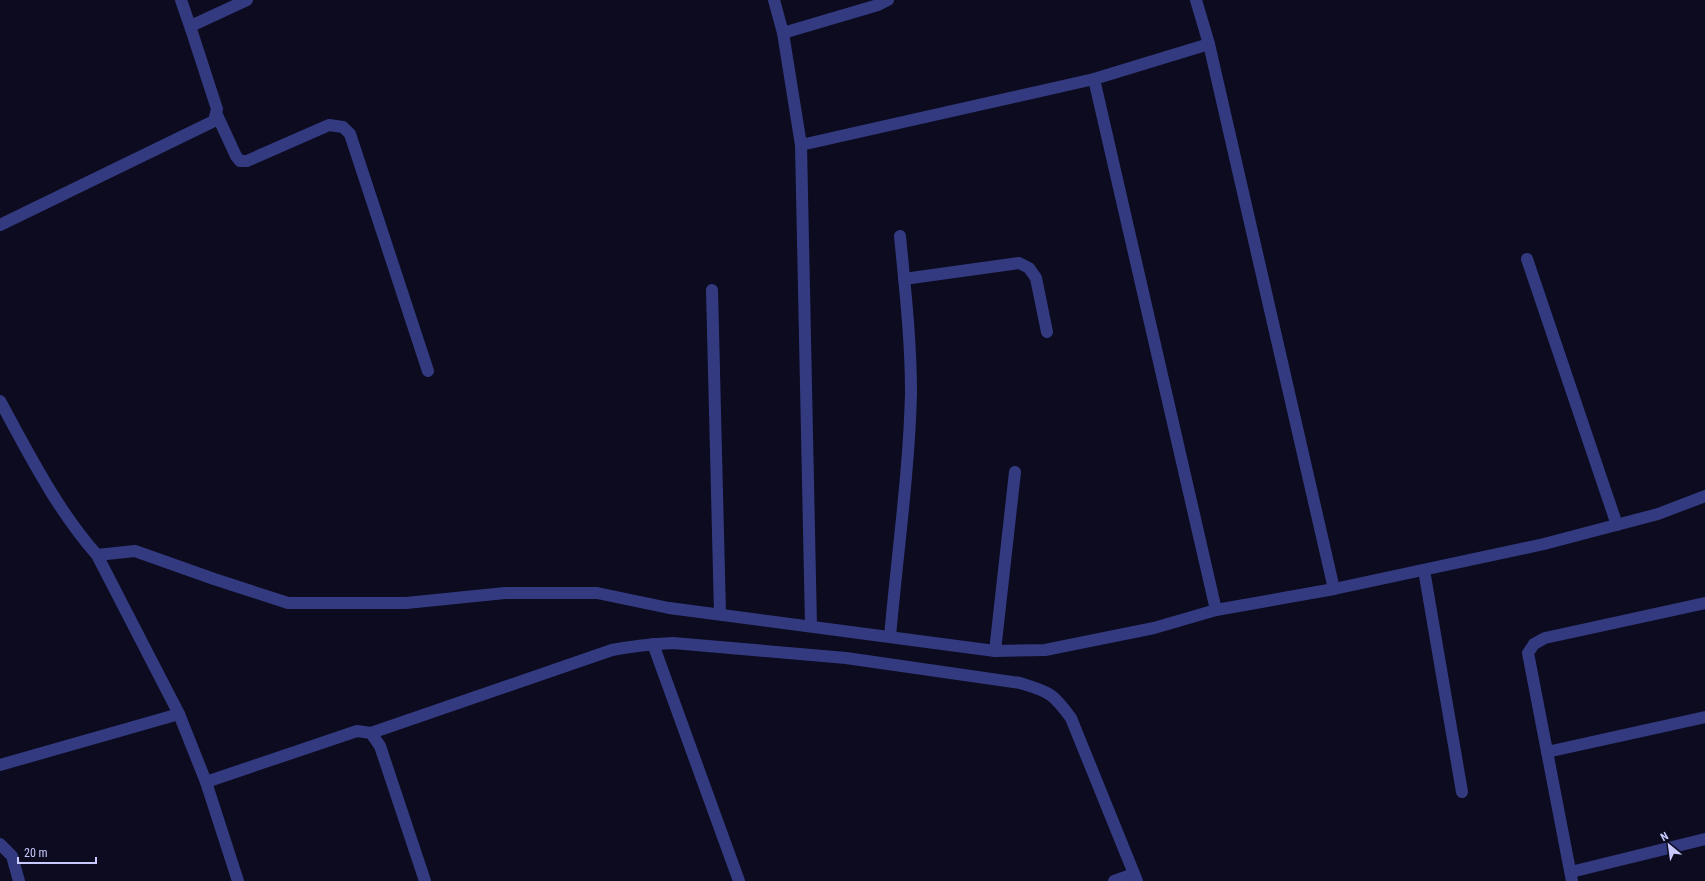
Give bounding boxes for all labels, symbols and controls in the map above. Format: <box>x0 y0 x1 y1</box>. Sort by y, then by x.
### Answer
north arrow <box>1649 825 1689 865</box>
text: N <box>1658 829 1671 844</box>
scale bar <box>18 839 96 865</box>
text: 20 m <box>24 846 48 860</box>

